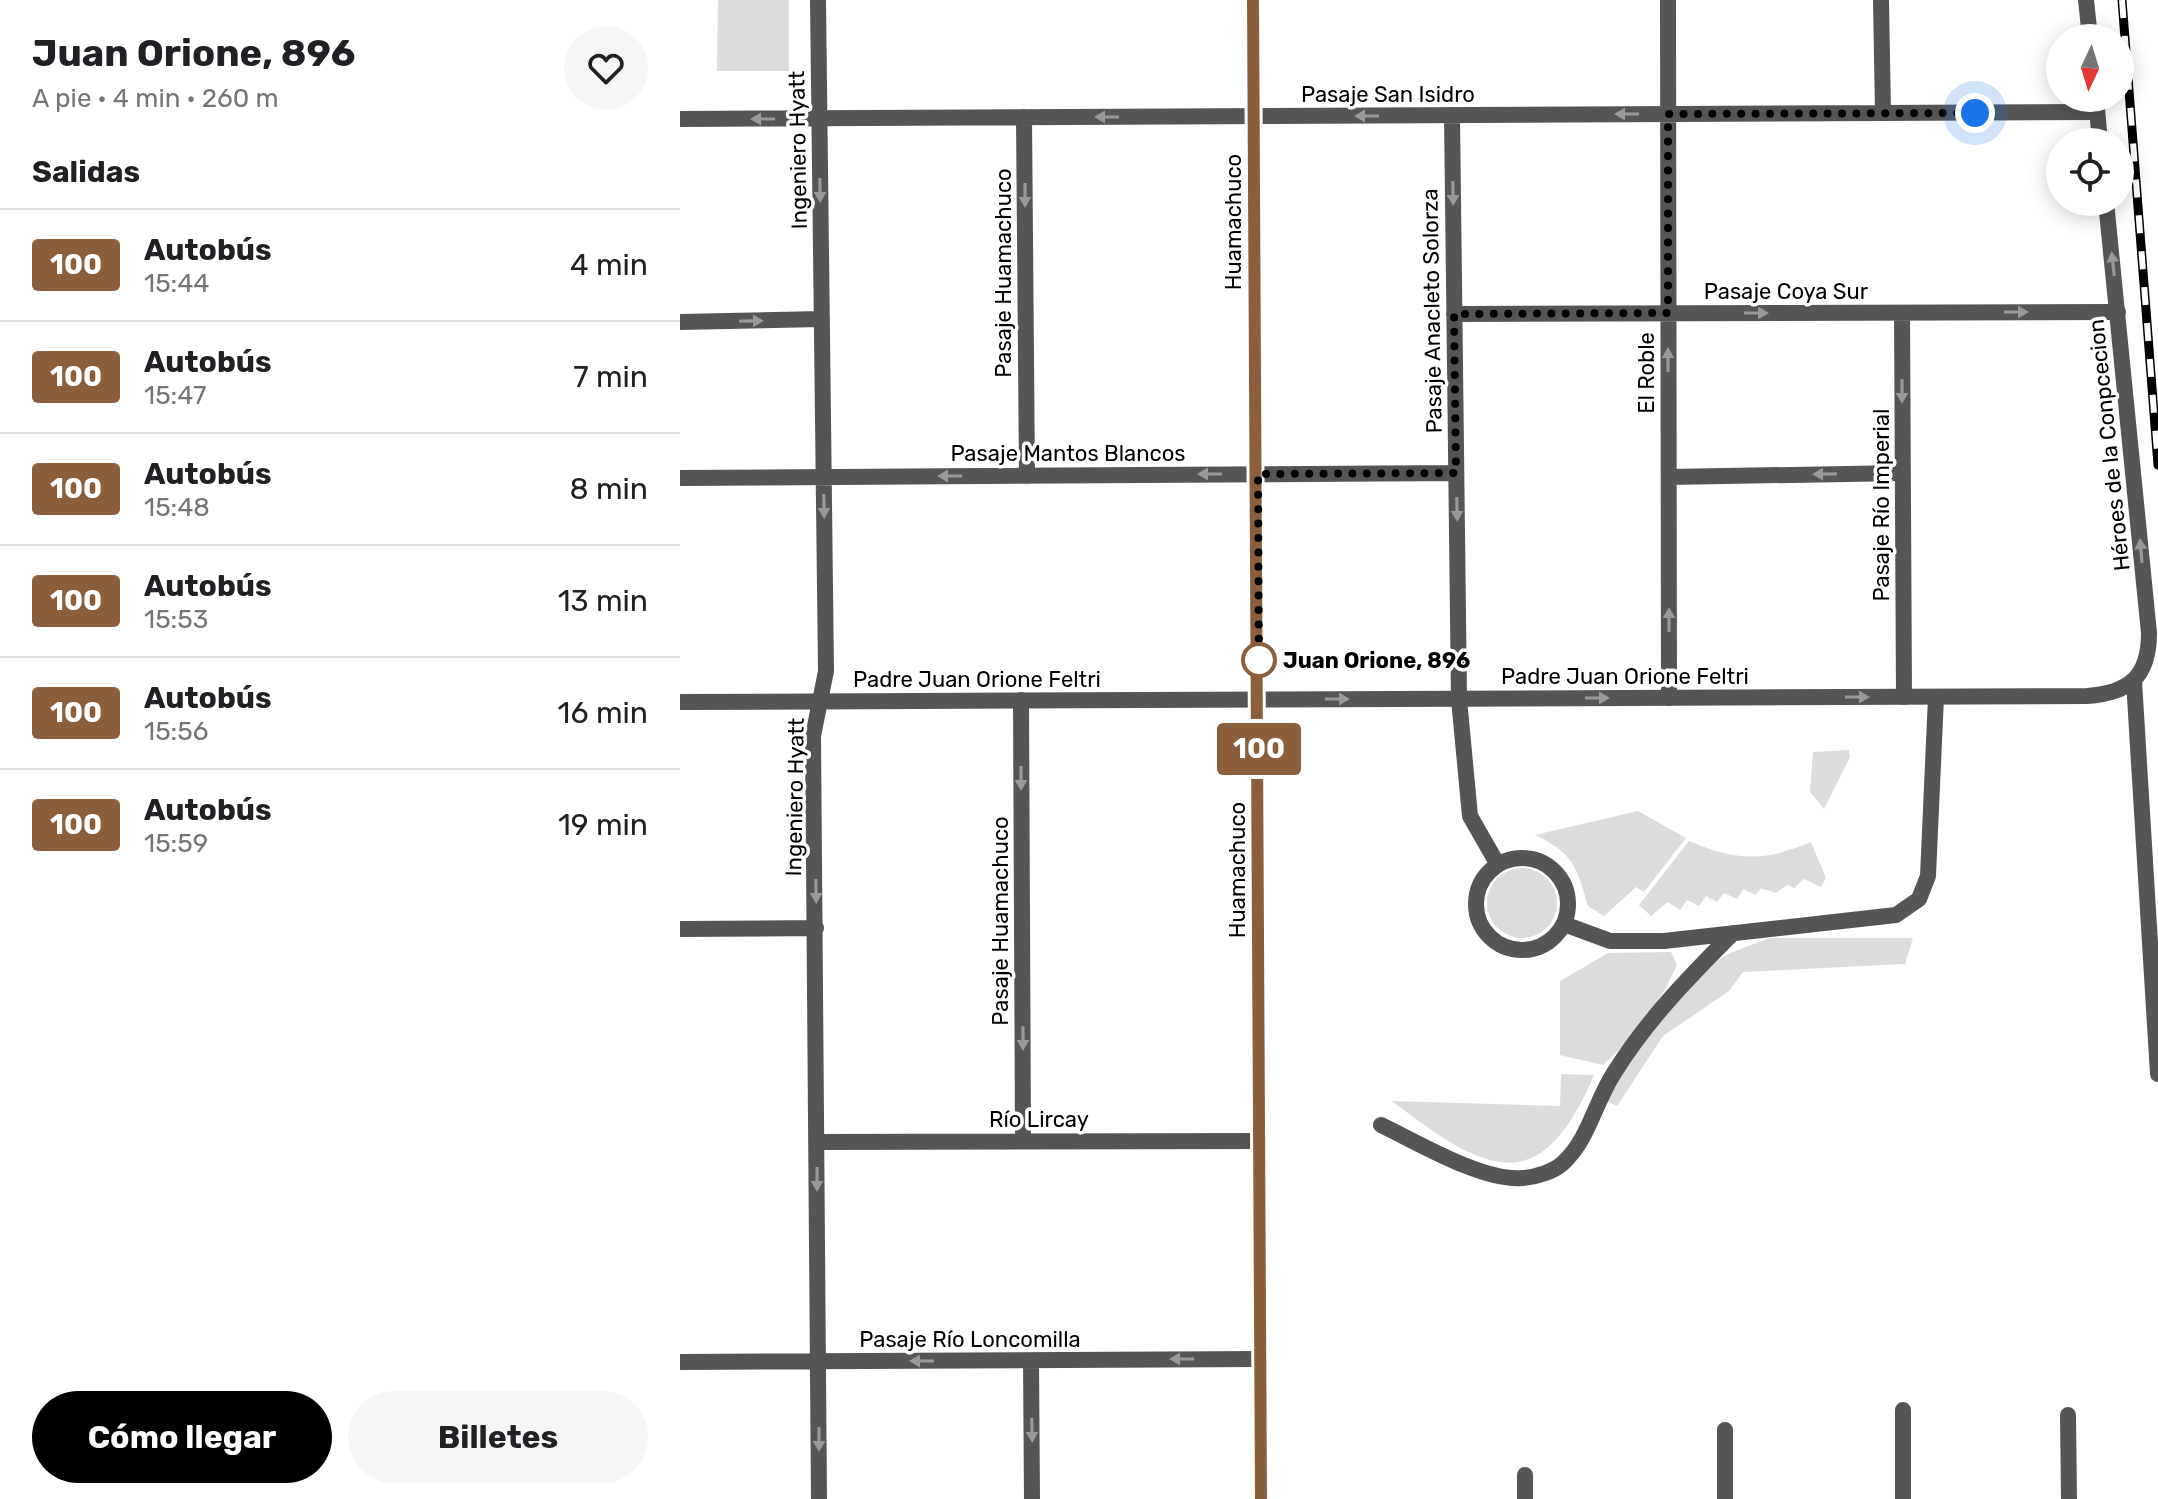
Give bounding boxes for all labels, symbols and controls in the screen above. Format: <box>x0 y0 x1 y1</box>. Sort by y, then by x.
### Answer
north arrow <box>2046 24 2134 112</box>
map controls <box>2046 24 2134 216</box>
button: heart <box>564 26 648 110</box>
text: Juan Orione, 896 <box>32 30 355 76</box>
street label: Ingeniero Hyatt <box>783 70 813 230</box>
street label: Pasaje San Isidro <box>1301 81 1475 108</box>
text: A pie · 4 min · 260 m <box>32 83 279 114</box>
your location <box>1955 93 1995 133</box>
one-way arrow <box>1614 108 1639 120</box>
one-way arrow <box>1354 110 1379 122</box>
one-way arrow <box>1094 111 1119 123</box>
one-way arrow <box>750 113 775 125</box>
button: locate <box>2046 128 2134 216</box>
text: Salidas <box>32 154 140 190</box>
street label: Huamachuco <box>1220 154 1247 290</box>
street label: Pasaje Huamachuco <box>990 168 1017 378</box>
one-way arrow <box>814 178 826 203</box>
one-way arrow <box>1447 181 1459 206</box>
one-way arrow <box>1019 183 1031 208</box>
street label: Pasaje Anacleto Solorza <box>1416 188 1448 434</box>
text: Autobús <box>144 232 272 268</box>
text: 4 min <box>570 247 648 283</box>
text: 100 <box>50 248 102 281</box>
one-way arrow <box>2106 252 2119 277</box>
text: 15:44 <box>144 268 210 299</box>
street label: Pasaje Coya Sur <box>1704 278 1869 305</box>
one-way arrow <box>2004 306 2029 318</box>
one-way arrow <box>1744 307 1769 319</box>
one-way arrow <box>739 314 764 327</box>
street label: Héroes de la Conpcecion <box>2082 318 2136 572</box>
street label: El Roble <box>1633 332 1660 414</box>
text: Autobús <box>144 344 272 380</box>
one-way arrow <box>1662 347 1674 372</box>
text: 7 min <box>573 359 648 395</box>
text: 100 <box>50 360 102 393</box>
one-way arrow <box>1896 379 1908 404</box>
text: 15:47 <box>144 380 206 411</box>
street label: Pasaje Río Imperial <box>1868 409 1895 601</box>
street label: Pasaje Mantos Blancos <box>950 440 1186 467</box>
text: Autobús <box>144 456 272 492</box>
one-way arrow <box>1197 468 1222 480</box>
one-way arrow <box>1812 468 1837 481</box>
one-way arrow <box>937 470 962 482</box>
text: 8 min <box>569 471 648 507</box>
text: 100 <box>50 472 102 505</box>
text: 15:48 <box>144 492 210 523</box>
one-way arrow <box>818 494 830 519</box>
one-way arrow <box>1451 497 1463 522</box>
one-way arrow <box>2135 538 2148 563</box>
text: Autobús <box>144 568 272 604</box>
text: 13 min <box>558 583 648 619</box>
text: 100 <box>50 584 102 617</box>
text: 15:53 <box>144 604 208 635</box>
one-way arrow <box>1663 607 1675 632</box>
marker: Juan Orione, 896 <box>1242 643 1276 677</box>
place label: Juan Orione, 896 <box>1283 647 1470 674</box>
street label: Padre Juan Orione Feltri <box>1501 663 1749 690</box>
street label: Padre Juan Orione Feltri <box>853 666 1101 693</box>
text: Autobús <box>144 680 272 716</box>
one-way arrow <box>1845 691 1870 703</box>
one-way arrow <box>1585 692 1610 704</box>
one-way arrow <box>1325 693 1350 705</box>
text: 16 min <box>558 695 648 731</box>
text: 100 <box>50 696 102 729</box>
text: 15:56 <box>144 716 208 747</box>
street label: Ingeniero Hyatt <box>780 717 810 877</box>
line badge: 100 <box>1213 723 1305 775</box>
text: 100 <box>1233 732 1285 765</box>
one-way arrow <box>1015 766 1027 791</box>
text: Autobús <box>144 792 272 828</box>
street label: Huamachuco <box>1224 802 1251 938</box>
text: 19 min <box>558 807 648 843</box>
text: 100 <box>50 808 102 841</box>
street label: Pasaje Huamachuco <box>987 816 1014 1026</box>
text: 15:59 <box>144 828 208 859</box>
one-way arrow <box>810 879 822 904</box>
one-way arrow <box>1017 1026 1029 1051</box>
street label: Río Lircay <box>989 1106 1089 1133</box>
one-way arrow <box>811 1167 823 1192</box>
street label: Pasaje Río Loncomilla <box>859 1326 1081 1353</box>
one-way arrow <box>1169 1353 1194 1365</box>
one-way arrow <box>909 1355 934 1367</box>
button: Cómo llegar <box>32 1391 332 1483</box>
button: Billetes <box>348 1391 648 1483</box>
one-way arrow <box>1026 1418 1038 1443</box>
one-way arrow <box>813 1427 825 1452</box>

